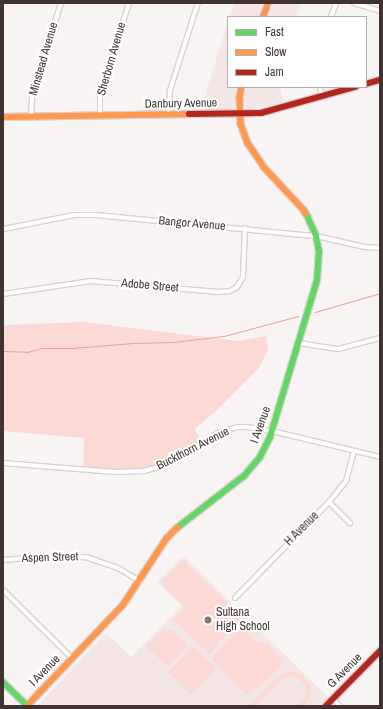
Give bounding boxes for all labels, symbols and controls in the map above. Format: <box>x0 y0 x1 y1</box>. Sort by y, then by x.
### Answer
legend <box>227 16 367 88</box>
street label: Minstead Avenue <box>27 20 61 98</box>
street label: Sherborn Avenue <box>95 20 129 98</box>
text: Fast <box>265 24 284 40</box>
text: Slow <box>265 44 286 60</box>
text: Jam <box>265 64 284 80</box>
street label: Danbury Avenue <box>144 96 218 112</box>
street label: Bangor Avenue <box>158 214 226 234</box>
street label: Adobe Street <box>121 276 179 296</box>
street label: I Avenue <box>248 404 274 446</box>
street label: Buckthorn Avenue <box>154 424 232 474</box>
street label: H Avenue <box>282 509 322 549</box>
street label: Aspen Street <box>21 550 79 566</box>
place label: Sultana High School <box>216 606 270 634</box>
marker: Sultana High School <box>203 615 213 625</box>
street label: G Avenue <box>324 650 366 692</box>
street label: I Avenue <box>26 652 64 690</box>

